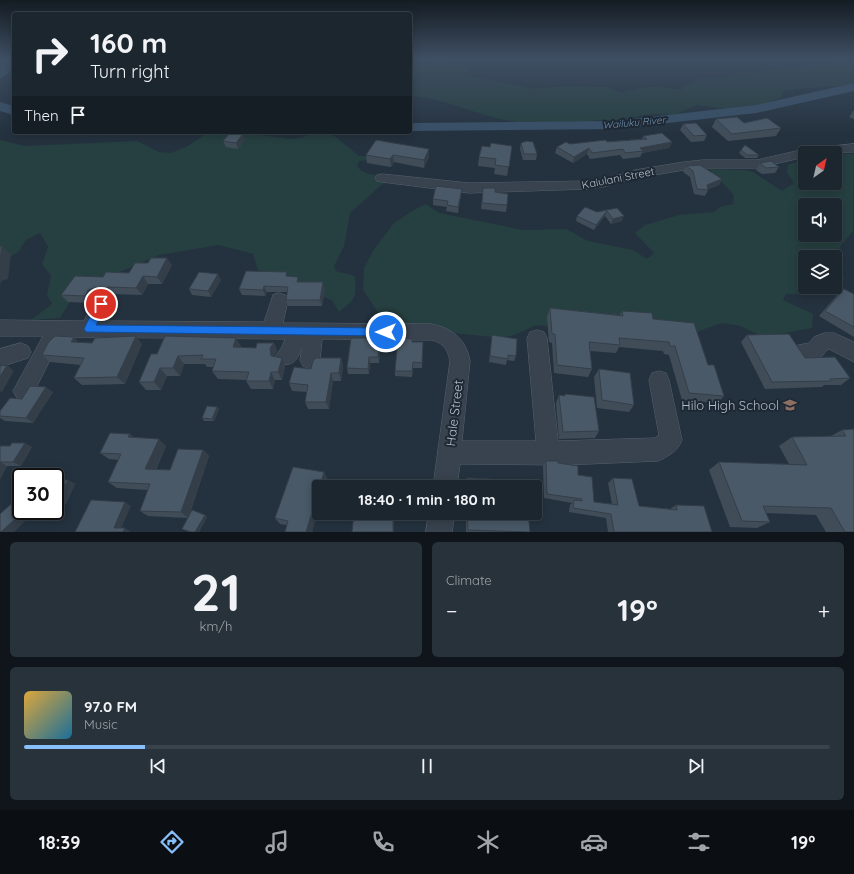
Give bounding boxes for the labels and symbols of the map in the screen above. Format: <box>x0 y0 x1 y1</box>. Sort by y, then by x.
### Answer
water label: Wailuku River <box>602 113 667 132</box>
north arrow <box>798 146 842 190</box>
street label: Kaiulani Street <box>580 164 656 192</box>
pin <box>84 287 118 321</box>
position arrow <box>365 311 407 353</box>
street label: Hale Street <box>442 379 466 447</box>
place label: Hilo High School <box>681 397 779 413</box>
school or university icon: Hilo High School <box>782 397 798 413</box>
speed limit sign: 30 <box>12 468 64 520</box>

